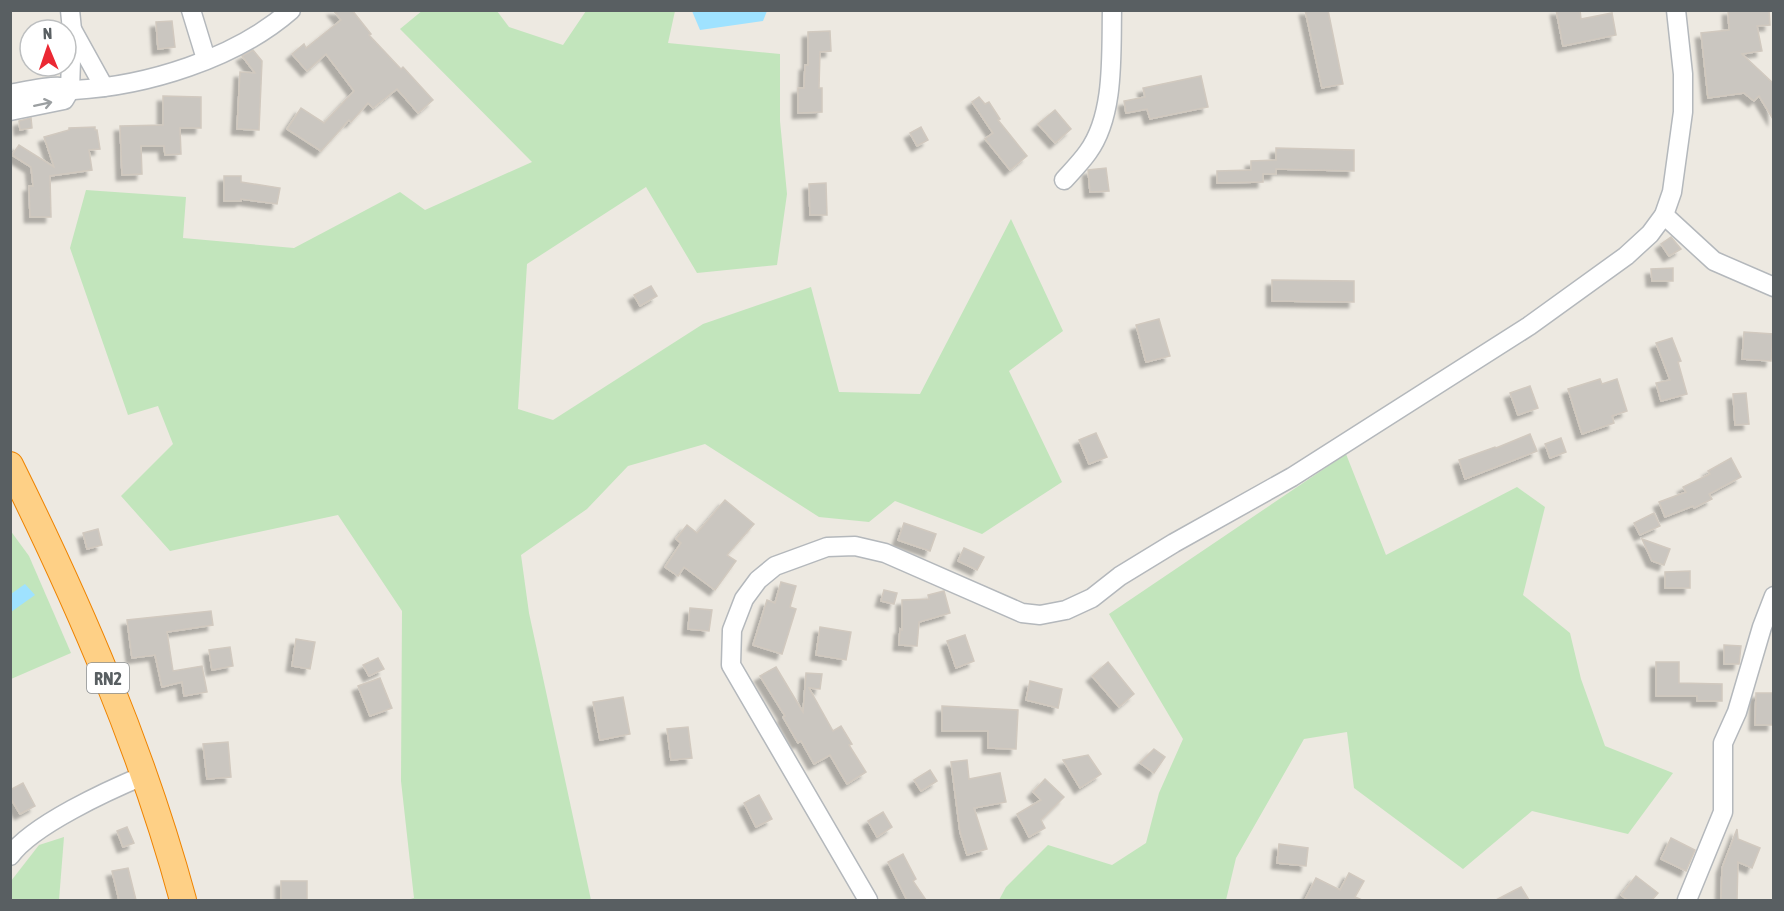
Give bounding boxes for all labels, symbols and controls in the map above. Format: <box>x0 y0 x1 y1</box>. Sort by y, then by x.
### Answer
north arrow <box>18 18 78 78</box>
text: N <box>42 24 53 42</box>
one-way arrow <box>33 98 52 110</box>
road number: RN2 <box>87 663 129 693</box>

